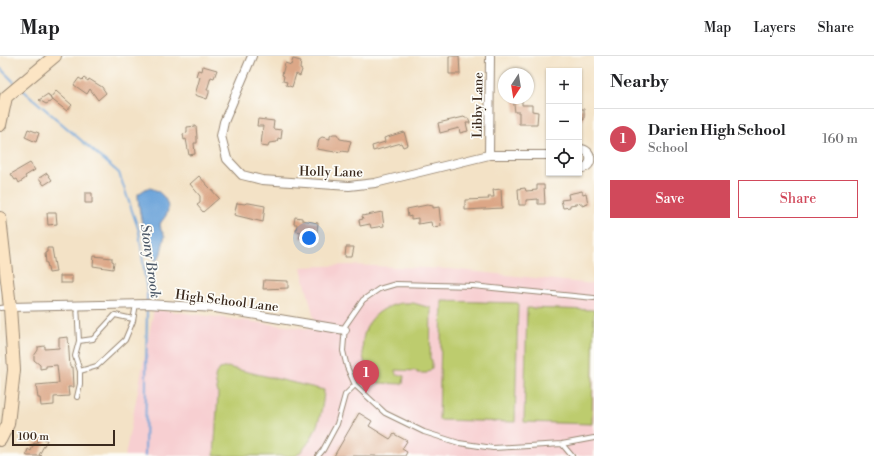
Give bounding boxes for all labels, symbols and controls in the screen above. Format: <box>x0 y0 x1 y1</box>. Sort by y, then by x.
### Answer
text: Map <box>20 16 60 40</box>
text: Map <box>704 19 731 37</box>
text: Layers <box>753 19 796 37</box>
text: Share <box>818 19 854 37</box>
north arrow <box>498 68 534 104</box>
map controls <box>546 68 582 176</box>
button: + <box>546 68 582 104</box>
street label: Libby Lane <box>469 71 487 138</box>
text: Nearby <box>610 71 669 93</box>
button: − <box>546 104 582 140</box>
text: Darien High School <box>648 121 786 140</box>
text: 1 <box>620 131 626 147</box>
text: 160 m <box>822 131 858 147</box>
button: locate <box>546 140 582 176</box>
text: School <box>648 140 688 156</box>
street label: Holly Lane <box>299 163 364 181</box>
button: Save <box>610 180 730 218</box>
button: Share <box>738 180 858 218</box>
water label: Stony Brook <box>136 223 164 299</box>
your location <box>299 228 319 248</box>
street label: High School Lane <box>174 287 280 315</box>
pin: 1 <box>353 360 379 393</box>
scale bar <box>12 428 115 447</box>
text: 100 m <box>18 430 49 444</box>

